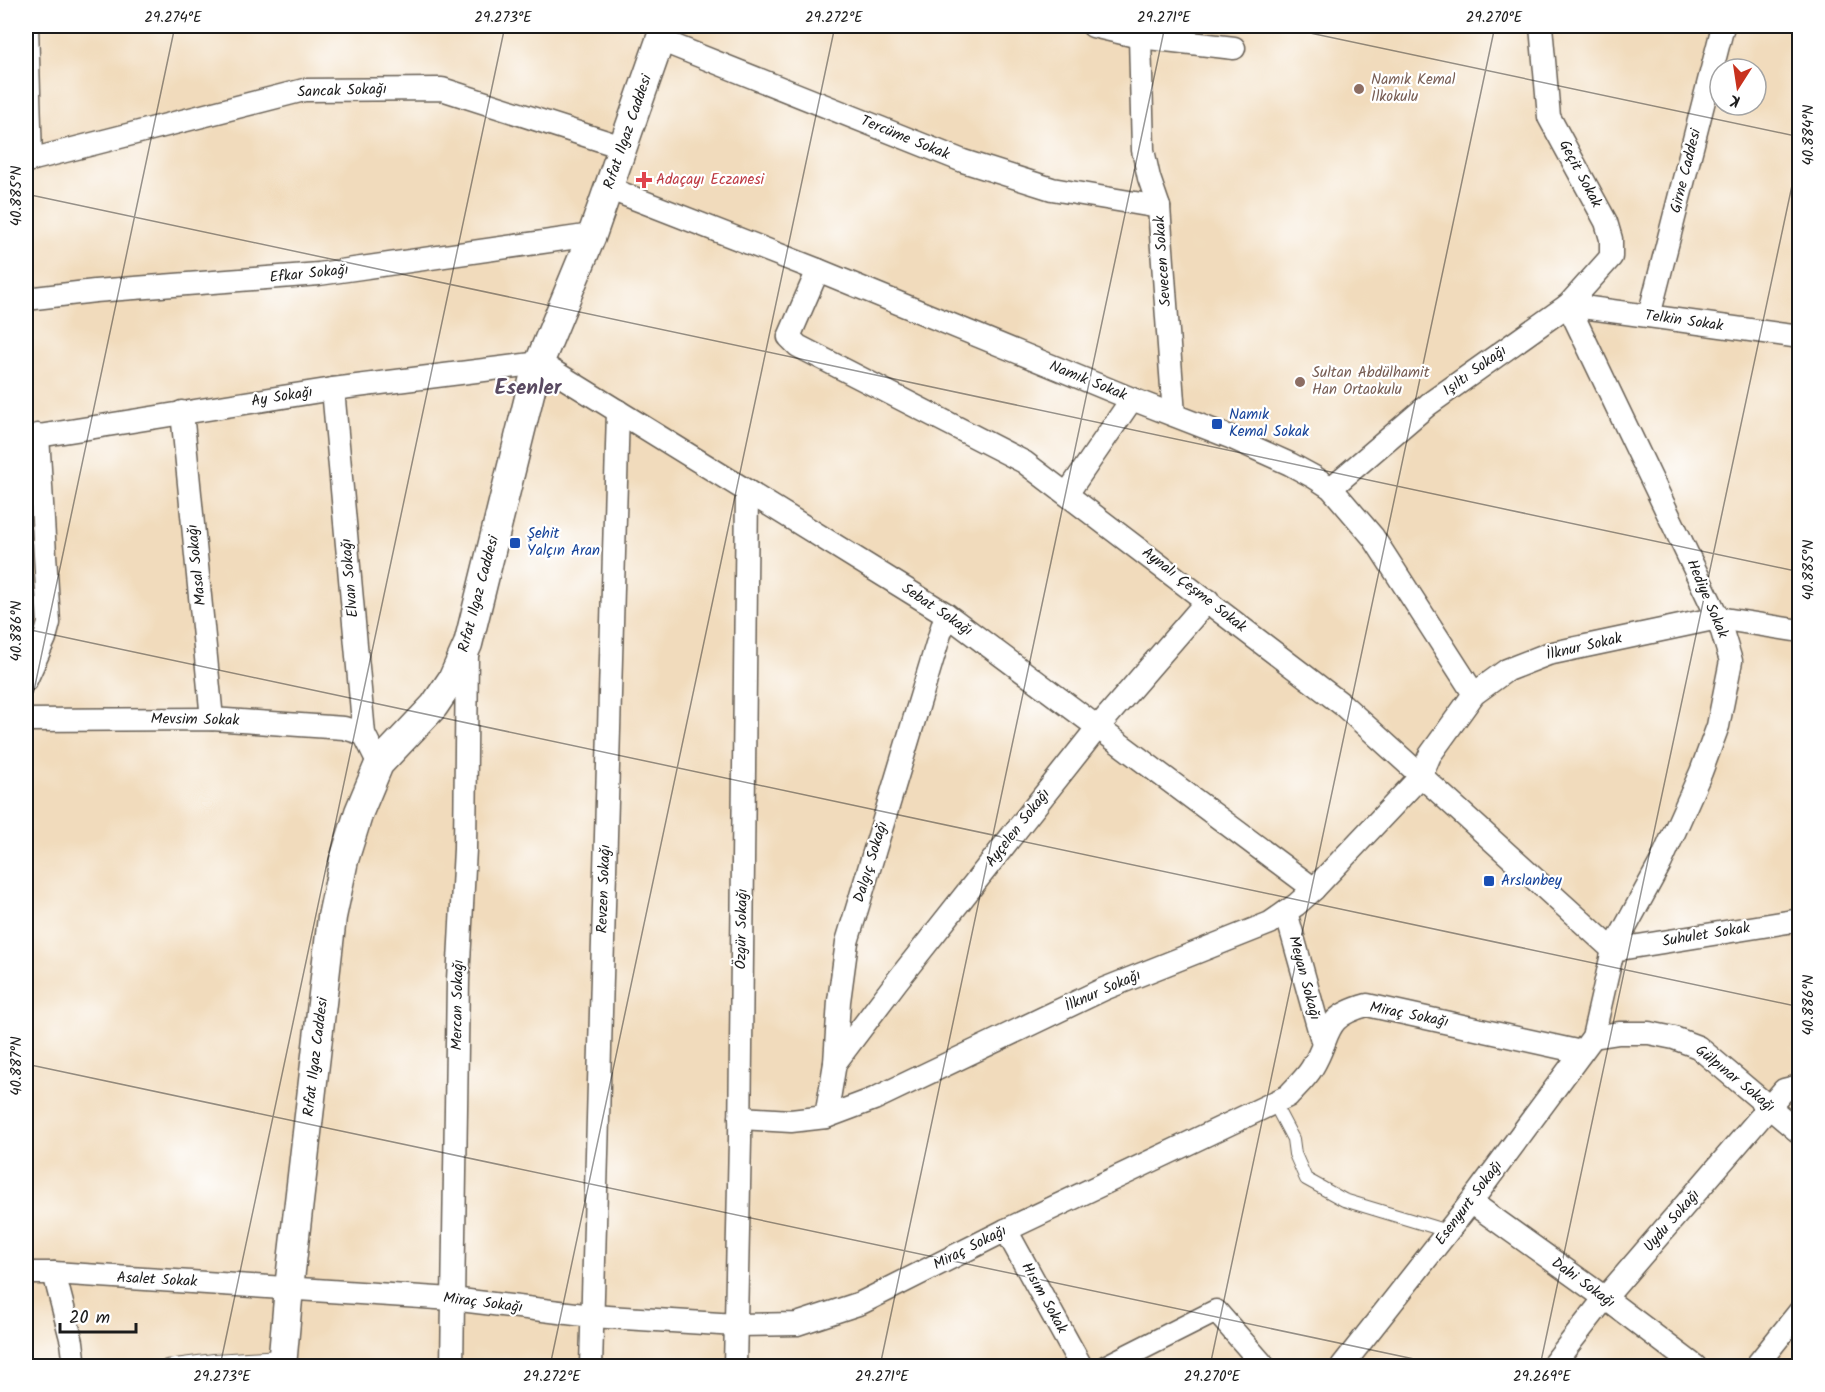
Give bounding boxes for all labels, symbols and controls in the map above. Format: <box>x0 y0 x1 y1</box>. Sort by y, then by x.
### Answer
text: 29.274°E <box>144 6 203 30</box>
text: 29.273°E <box>474 6 533 30</box>
text: 29.272°E <box>805 6 864 30</box>
text: 29.271°E <box>1137 6 1192 30</box>
text: 29.270°E <box>1466 6 1524 30</box>
north arrow <box>1708 57 1768 117</box>
place label: Namık Kemal İlkokulu <box>1371 68 1456 109</box>
street label: Rıfat Ilgaz Caddesi <box>597 70 659 193</box>
street label: Sancak Sokağı <box>297 77 387 105</box>
marker: Namık Kemal İlkokulu <box>1352 82 1366 96</box>
text: K <box>1728 87 1743 113</box>
text: 40.884°N <box>1797 105 1821 165</box>
street label: Tercüme Sokak <box>857 109 954 167</box>
street label: Girne Caddesi <box>1664 125 1708 216</box>
street label: Geçit Sokak <box>1552 136 1608 213</box>
text: 40.885°N <box>5 166 29 226</box>
place label: Adaçayı Eczanesi <box>656 168 766 192</box>
marker: Adaçayı Eczanesi <box>637 173 651 187</box>
street label: Sevecen Sokak <box>1148 214 1178 307</box>
street label: Efkar Sokağı <box>268 258 350 290</box>
street label: Telkin Sokak <box>1643 304 1726 339</box>
street label: Işıltı Sokağı <box>1438 339 1512 402</box>
street label: Namık Sokak <box>1046 355 1131 408</box>
place label: Sultan Abdülhamit Han Ortaokulu <box>1312 361 1430 402</box>
district label: Esenler <box>495 372 563 405</box>
marker: Sultan Abdülhamit Han Ortaokulu <box>1293 375 1307 389</box>
street label: Ay Sokağı <box>250 380 315 414</box>
place label: Namık Kemal Sokak <box>1229 403 1310 444</box>
marker: Namık Kemal Sokak <box>1210 417 1224 431</box>
place label: Şehit Yalçın Aran <box>527 522 600 563</box>
street label: Masal Sokağı <box>181 523 213 607</box>
street label: Rıfat Ilgaz Caddesi <box>452 532 506 655</box>
marker: Şehit Yalçın Aran <box>508 536 522 550</box>
street label: Elvan Sokağı <box>335 537 365 619</box>
text: 40.885°N <box>1797 540 1821 600</box>
street label: Aynalı Çeşme Sokak <box>1136 541 1252 639</box>
street label: Hediye Sokak <box>1680 556 1735 643</box>
street label: Sebat Sokağı <box>897 577 977 643</box>
text: 40.886°N <box>5 601 29 661</box>
street label: İlknur Sokak <box>1544 626 1625 667</box>
street label: Mevsim Sokak <box>150 707 241 733</box>
street label: Ayçelen Sokağı <box>980 784 1056 872</box>
street label: Dalgıç Sokağı <box>847 818 895 906</box>
street label: Revzen Sokağı <box>590 844 618 934</box>
place label: Arslanbey <box>1501 869 1563 893</box>
marker: Arslanbey <box>1482 874 1496 888</box>
street label: Özgür Sokağı <box>729 888 755 970</box>
street label: Suhulet Sokak <box>1660 916 1753 954</box>
street label: Meyan Sokağı <box>1281 933 1327 1023</box>
street label: Mercan Sokağı <box>445 959 471 1051</box>
street label: İlknur Sokağı <box>1061 963 1145 1019</box>
text: 40.886°N <box>1797 975 1821 1035</box>
street label: Rıfat Ilgaz Caddesi <box>297 995 335 1118</box>
street label: Miraç Sokağı <box>1367 996 1451 1034</box>
text: 40.887°N <box>5 1036 29 1096</box>
street label: Gülpınar Sokağı <box>1690 1039 1780 1119</box>
street label: Esenyurt Sokağı <box>1429 1155 1509 1250</box>
street label: Uydu Sokağı <box>1638 1184 1706 1258</box>
street label: Miraç Sokağı <box>929 1219 1011 1277</box>
street label: Dahi Sokağı <box>1546 1252 1620 1315</box>
street label: Hısım Sokak <box>1015 1258 1074 1339</box>
street label: Asalet Sokak <box>116 1266 199 1294</box>
street label: Miraç Sokağı <box>442 1286 524 1320</box>
scale bar <box>60 1296 136 1334</box>
text: 20 m <box>69 1304 110 1333</box>
text: 29.273°E <box>193 1365 252 1389</box>
text: 29.272°E <box>523 1365 582 1389</box>
text: 29.271°E <box>855 1365 910 1389</box>
text: 29.270°E <box>1184 1365 1242 1389</box>
text: 29.269°E <box>1513 1365 1572 1389</box>

